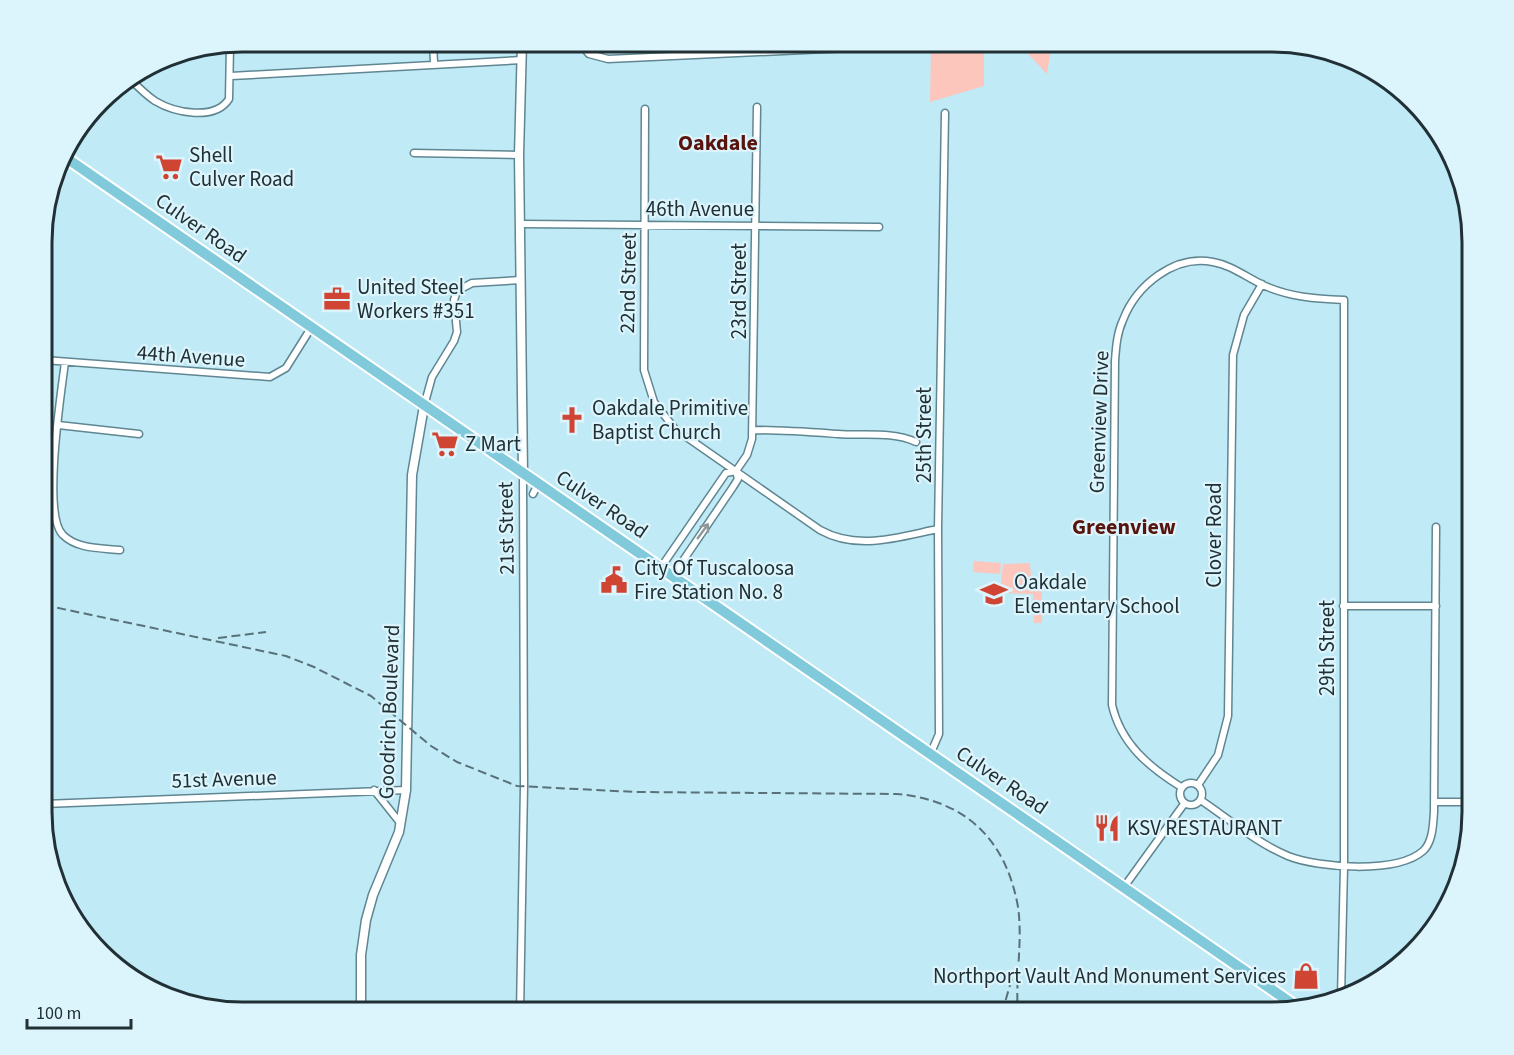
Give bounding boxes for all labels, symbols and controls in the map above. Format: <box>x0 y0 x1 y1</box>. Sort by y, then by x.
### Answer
district label: Oakdale <box>678 127 758 159</box>
place label: Shell Culver Road <box>189 140 294 194</box>
supermarket icon: Shell Culver Road <box>154 152 184 182</box>
street label: Culver Road <box>149 186 253 270</box>
street label: 46th Avenue <box>646 194 754 224</box>
street label: 22nd Street <box>612 232 644 334</box>
street label: 23rd Street <box>724 243 754 339</box>
place label: United Steel Workers #351 <box>357 272 475 326</box>
office icon: United Steel Workers #351 <box>322 284 352 314</box>
street label: 44th Avenue <box>136 337 246 375</box>
street label: Greenview Drive <box>1082 350 1116 494</box>
street label: 25th Street <box>909 387 939 483</box>
place label: Oakdale Primitive Baptist Church <box>592 393 748 447</box>
church icon: Oakdale Primitive Baptist Church <box>557 405 587 435</box>
supermarket icon: Z Mart <box>430 429 460 459</box>
place label: Z Mart <box>465 429 521 459</box>
street label: Culver Road <box>550 462 654 546</box>
street label: 21st Street <box>490 481 522 575</box>
street label: Clover Road <box>1199 482 1229 588</box>
district label: Greenview <box>1072 511 1176 543</box>
one-way arrow <box>696 523 709 539</box>
place label: City Of Tuscaloosa Fire Station No. 8 <box>634 553 794 607</box>
public building icon: City Of Tuscaloosa Fire Station No. 8 <box>599 565 629 595</box>
place label: Oakdale Elementary School <box>1014 567 1180 621</box>
school or university icon: Oakdale Elementary School <box>979 579 1009 609</box>
street label: 29th Street <box>1312 600 1342 696</box>
street label: Goodrich Boulevard <box>371 624 407 800</box>
street label: Culver Road <box>950 738 1054 822</box>
street label: 51st Avenue <box>171 762 277 796</box>
restaurant icon: KSV RESTAURANT <box>1092 813 1122 843</box>
place label: KSV RESTAURANT <box>1127 813 1282 843</box>
place label: Northport Vault And Monument Services <box>933 961 1286 991</box>
shop icon: Northport Vault And Monument Services <box>1291 961 1321 991</box>
scale bar <box>27 992 130 1030</box>
text: 100 m <box>36 1001 81 1026</box>

